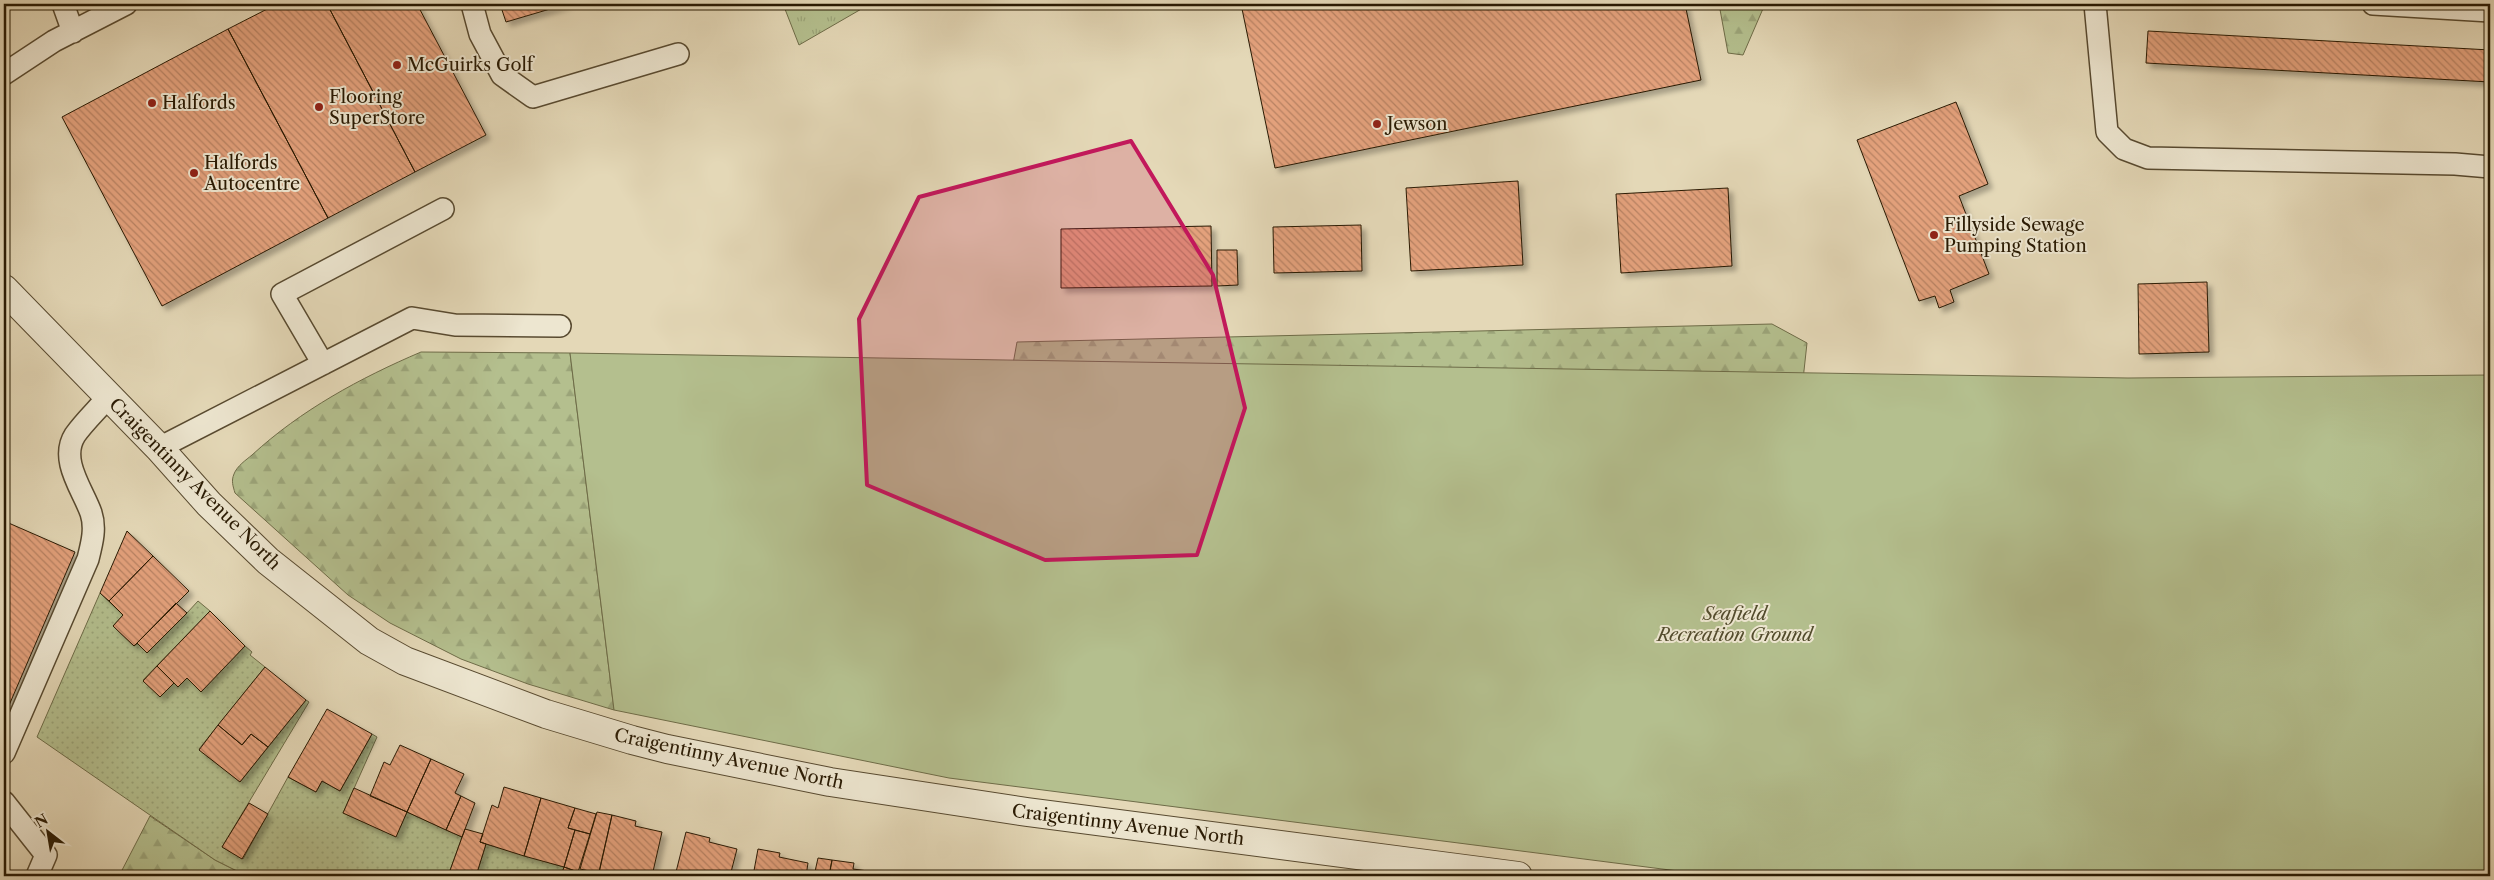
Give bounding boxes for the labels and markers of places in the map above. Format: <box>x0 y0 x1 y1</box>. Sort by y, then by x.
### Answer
place label: McGuirks Golf <box>407 54 536 76</box>
marker: McGuirks Golf <box>391 59 403 71</box>
place label: Flooring SuperStore <box>329 86 425 129</box>
place label: Halfords <box>162 92 236 114</box>
marker: Halfords <box>146 97 158 109</box>
marker: Flooring SuperStore <box>313 101 325 113</box>
place label: Jewson <box>1384 113 1448 135</box>
marker: Jewson <box>1371 118 1383 130</box>
place label: Halfords Autocentre <box>203 152 300 195</box>
marker: Halfords Autocentre <box>188 167 200 179</box>
place label: Fillyside Sewage Pumping Station <box>1944 214 2087 257</box>
marker: Fillyside Sewage Pumping Station <box>1928 229 1940 241</box>

